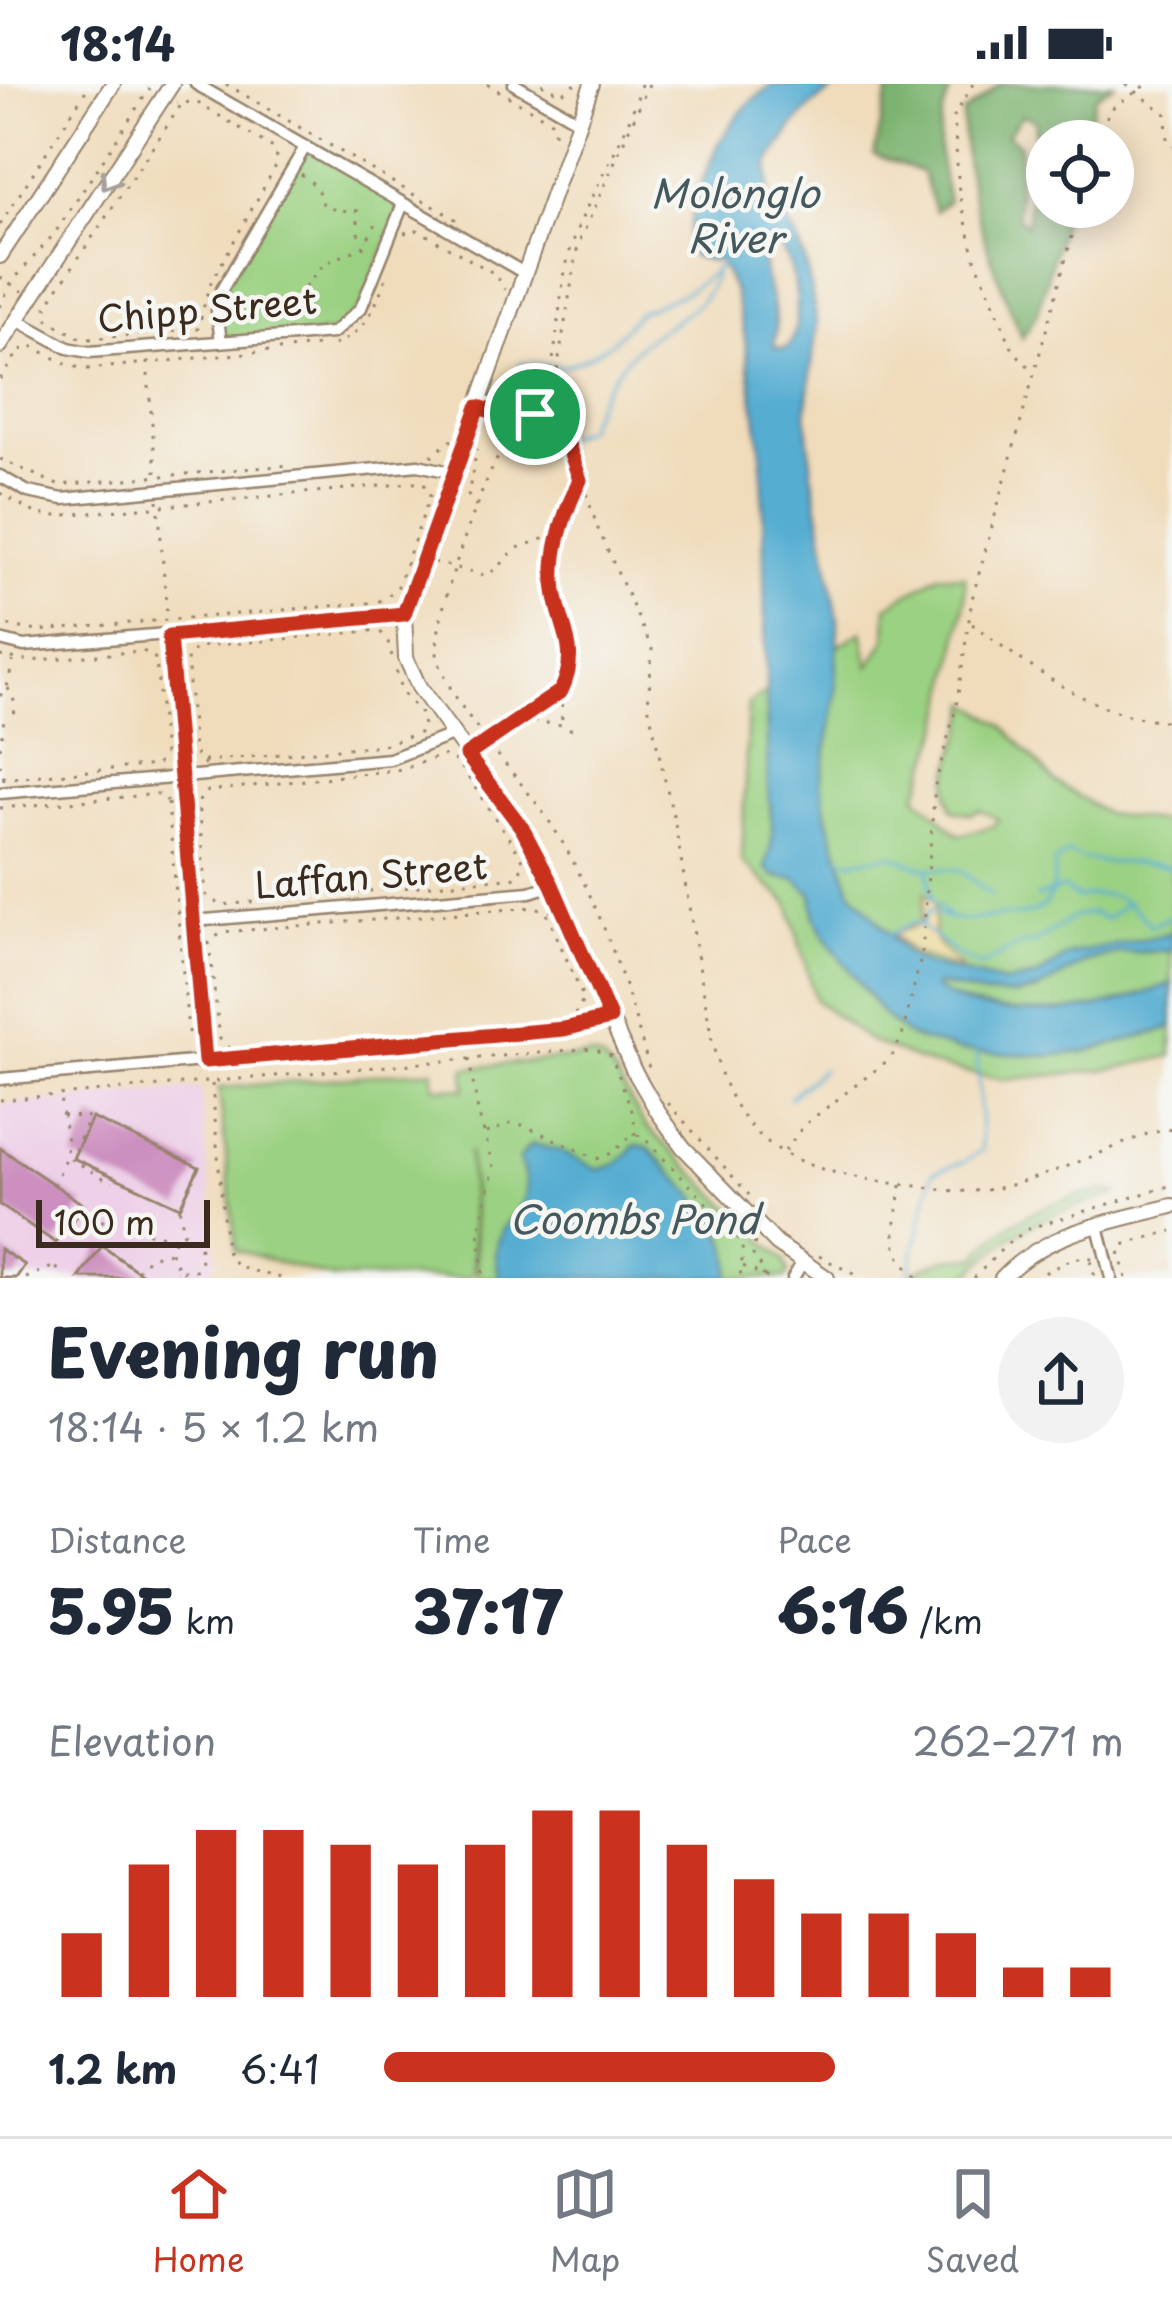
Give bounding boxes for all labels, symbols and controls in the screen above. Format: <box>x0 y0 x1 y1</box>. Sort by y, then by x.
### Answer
text: 18:14 <box>60 8 175 76</box>
map controls <box>1026 120 1134 228</box>
button: locate <box>1026 120 1134 228</box>
water label: Molonglo River <box>651 162 821 266</box>
one-way arrow <box>100 168 122 190</box>
street label: Chipp Street <box>95 272 319 345</box>
pin <box>484 363 586 465</box>
icon: arrive <box>502 381 568 447</box>
street label: Laffan Street <box>252 837 489 911</box>
water label: Coombs Pond <box>509 1188 765 1247</box>
scale bar <box>36 1194 210 1247</box>
text: 100 m <box>54 1196 155 1246</box>
text: Evening run <box>48 1301 439 1400</box>
button: share <box>998 1317 1124 1443</box>
text: 18:14 · 5 × 1.2 km <box>48 1396 379 1455</box>
text: Distance <box>48 1514 186 1564</box>
text: Time <box>413 1514 491 1564</box>
text: Pace <box>777 1514 852 1564</box>
text: 5.95 <box>48 1564 175 1654</box>
text: 37:17 <box>413 1564 563 1654</box>
text: 6:16 <box>777 1564 909 1654</box>
text: km <box>175 1595 235 1645</box>
text: /km <box>909 1595 983 1645</box>
text: Elevation <box>48 1710 216 1769</box>
text: 262–271 m <box>912 1710 1124 1769</box>
text: 1.2 km <box>48 2038 177 2097</box>
text: 6:41 <box>240 2038 319 2097</box>
tab: Home <box>153 2161 244 2283</box>
tab: Map <box>550 2161 620 2283</box>
tab: Saved <box>926 2161 1019 2283</box>

